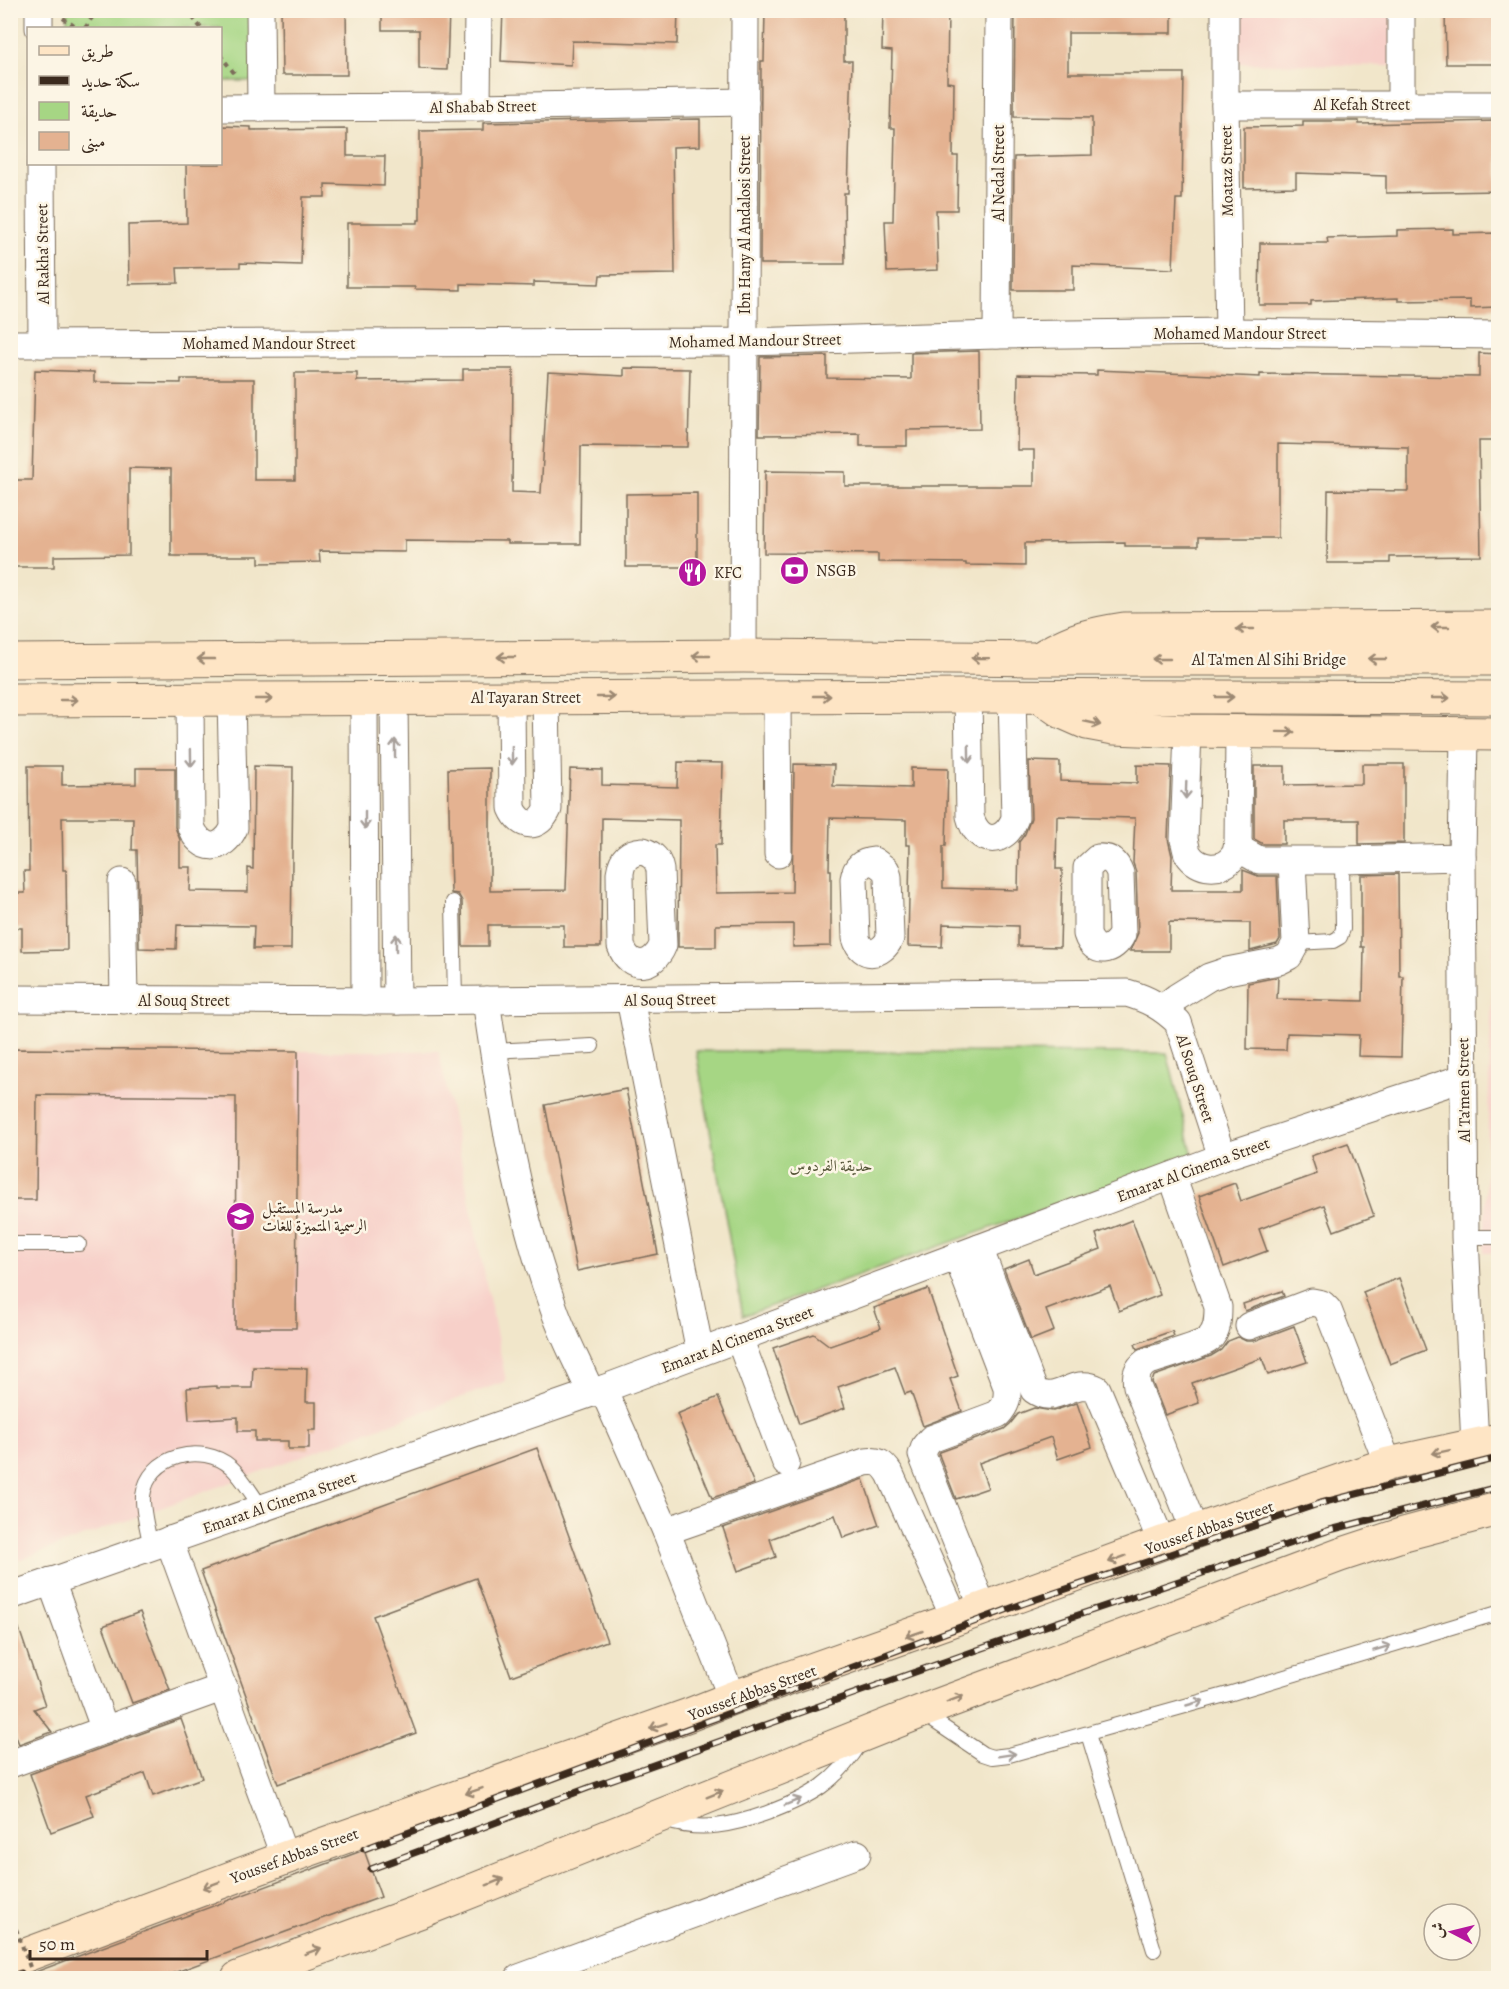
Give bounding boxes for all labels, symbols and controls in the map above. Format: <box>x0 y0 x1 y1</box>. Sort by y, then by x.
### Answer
legend <box>27 27 222 165</box>
text: طريق <box>81 39 114 63</box>
text: سكة حديد <box>81 69 140 93</box>
street label: Al Kefah Street <box>1313 94 1410 116</box>
street label: Al Shabab Street <box>429 95 537 119</box>
text: حديقة <box>81 99 117 123</box>
street label: Al Nedal Street <box>988 125 1010 222</box>
street label: Moataz Street <box>1215 125 1239 217</box>
text: مبنى <box>81 129 106 154</box>
street label: Ibn Hany Al Andalosi Street <box>734 135 756 315</box>
street label: Al Rakha' Street <box>31 203 55 306</box>
street label: Mohamed Mandour Street <box>1154 323 1326 345</box>
street label: Mohamed Mandour Street <box>668 328 842 354</box>
street label: Mohamed Mandour Street <box>183 333 355 355</box>
bank icon: NSGB <box>779 554 811 586</box>
restaurant icon: KFC <box>677 556 709 588</box>
place label: NSGB <box>816 560 856 582</box>
place label: KFC <box>714 562 742 584</box>
one-way arrow <box>1431 621 1451 633</box>
one-way arrow <box>1236 623 1256 635</box>
street label: Al Ta'men Al Sihi Bridge <box>1191 649 1346 671</box>
one-way arrow <box>692 650 712 662</box>
one-way arrow <box>497 652 517 663</box>
one-way arrow <box>197 653 217 665</box>
one-way arrow <box>971 653 991 664</box>
one-way arrow <box>1152 653 1172 665</box>
one-way arrow <box>1368 653 1388 665</box>
street label: Al Tayaran Street <box>470 687 581 709</box>
one-way arrow <box>811 690 831 702</box>
one-way arrow <box>595 691 615 703</box>
one-way arrow <box>1215 691 1235 703</box>
one-way arrow <box>1431 692 1451 704</box>
one-way arrow <box>253 693 273 705</box>
one-way arrow <box>58 694 78 706</box>
one-way arrow <box>1082 718 1101 730</box>
one-way arrow <box>1276 727 1296 738</box>
one-way arrow <box>389 738 401 758</box>
one-way arrow <box>963 744 975 764</box>
one-way arrow <box>506 745 518 765</box>
one-way arrow <box>185 747 196 767</box>
one-way arrow <box>1180 779 1192 799</box>
one-way arrow <box>359 809 371 829</box>
one-way arrow <box>390 933 402 953</box>
street label: Al Souq Street <box>623 988 716 1012</box>
street label: Al Souq Street <box>137 990 230 1012</box>
street label: Al Souq Street <box>1170 1030 1220 1125</box>
street label: Al Ta'men Street <box>1452 1037 1476 1144</box>
street label: Emarat Al Cinema Street <box>1114 1132 1273 1208</box>
park label: حديقة الفردوس <box>790 1155 872 1177</box>
place label: مدرسة المستقبل الرسمية المتميزة للغات <box>262 1197 367 1237</box>
school or university icon: مدرسة المستقبل الرسمية المتميزة للغات <box>225 1200 257 1232</box>
street label: Emarat Al Cinema Street <box>658 1301 817 1379</box>
one-way arrow <box>1432 1447 1452 1458</box>
street label: Emarat Al Cinema Street <box>200 1466 359 1540</box>
street label: Youssef Abbas Street <box>1141 1496 1277 1561</box>
one-way arrow <box>1108 1555 1127 1566</box>
one-way arrow <box>905 1629 924 1640</box>
one-way arrow <box>1372 1642 1391 1653</box>
street label: Youssef Abbas Street <box>684 1660 819 1727</box>
one-way arrow <box>945 1692 964 1703</box>
one-way arrow <box>1185 1697 1204 1709</box>
one-way arrow <box>649 1722 668 1733</box>
one-way arrow <box>997 1749 1017 1760</box>
one-way arrow <box>465 1786 484 1797</box>
one-way arrow <box>705 1788 724 1799</box>
one-way arrow <box>784 1796 802 1807</box>
street label: Youssef Abbas Street <box>226 1823 361 1890</box>
one-way arrow <box>485 1876 504 1887</box>
one-way arrow <box>202 1881 221 1892</box>
north arrow <box>1422 1902 1482 1962</box>
text: ش <box>1426 1921 1450 1940</box>
scale bar <box>30 1923 207 1961</box>
text: 50 m <box>39 1932 75 1956</box>
one-way arrow <box>303 1945 322 1956</box>

